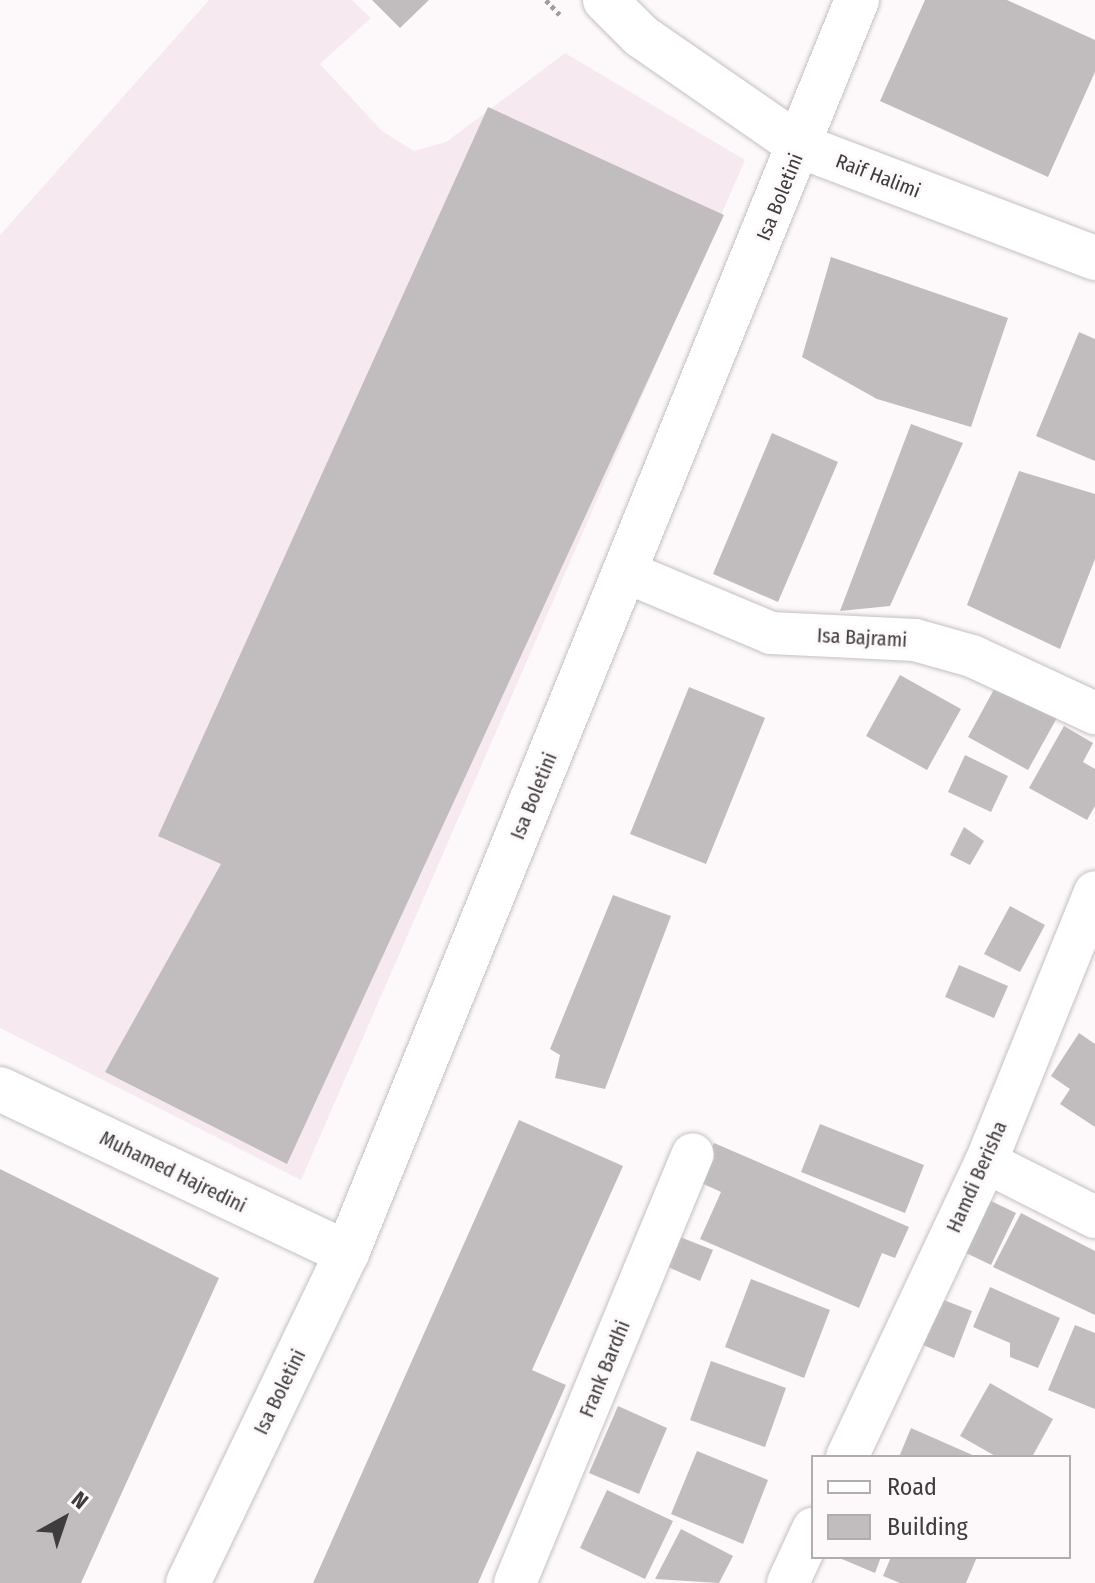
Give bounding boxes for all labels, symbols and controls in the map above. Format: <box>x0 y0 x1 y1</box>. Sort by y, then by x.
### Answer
street label: Raif Halimi <box>832 149 924 203</box>
street label: Isa Boletini <box>752 150 808 244</box>
street label: Isa Bajrami <box>816 624 908 652</box>
street label: Isa Boletini <box>506 749 562 843</box>
street label: Hamdi Berisha <box>942 1118 1012 1236</box>
street label: Muhamed Hajredini <box>96 1126 250 1218</box>
street label: Frank Bardhi <box>575 1317 635 1421</box>
street label: Isa Boletini <box>249 1345 311 1439</box>
legend <box>811 1455 1071 1559</box>
text: Road <box>887 1473 937 1501</box>
north arrow <box>24 1479 104 1559</box>
text: N <box>66 1486 93 1515</box>
text: Building <box>887 1513 968 1541</box>

